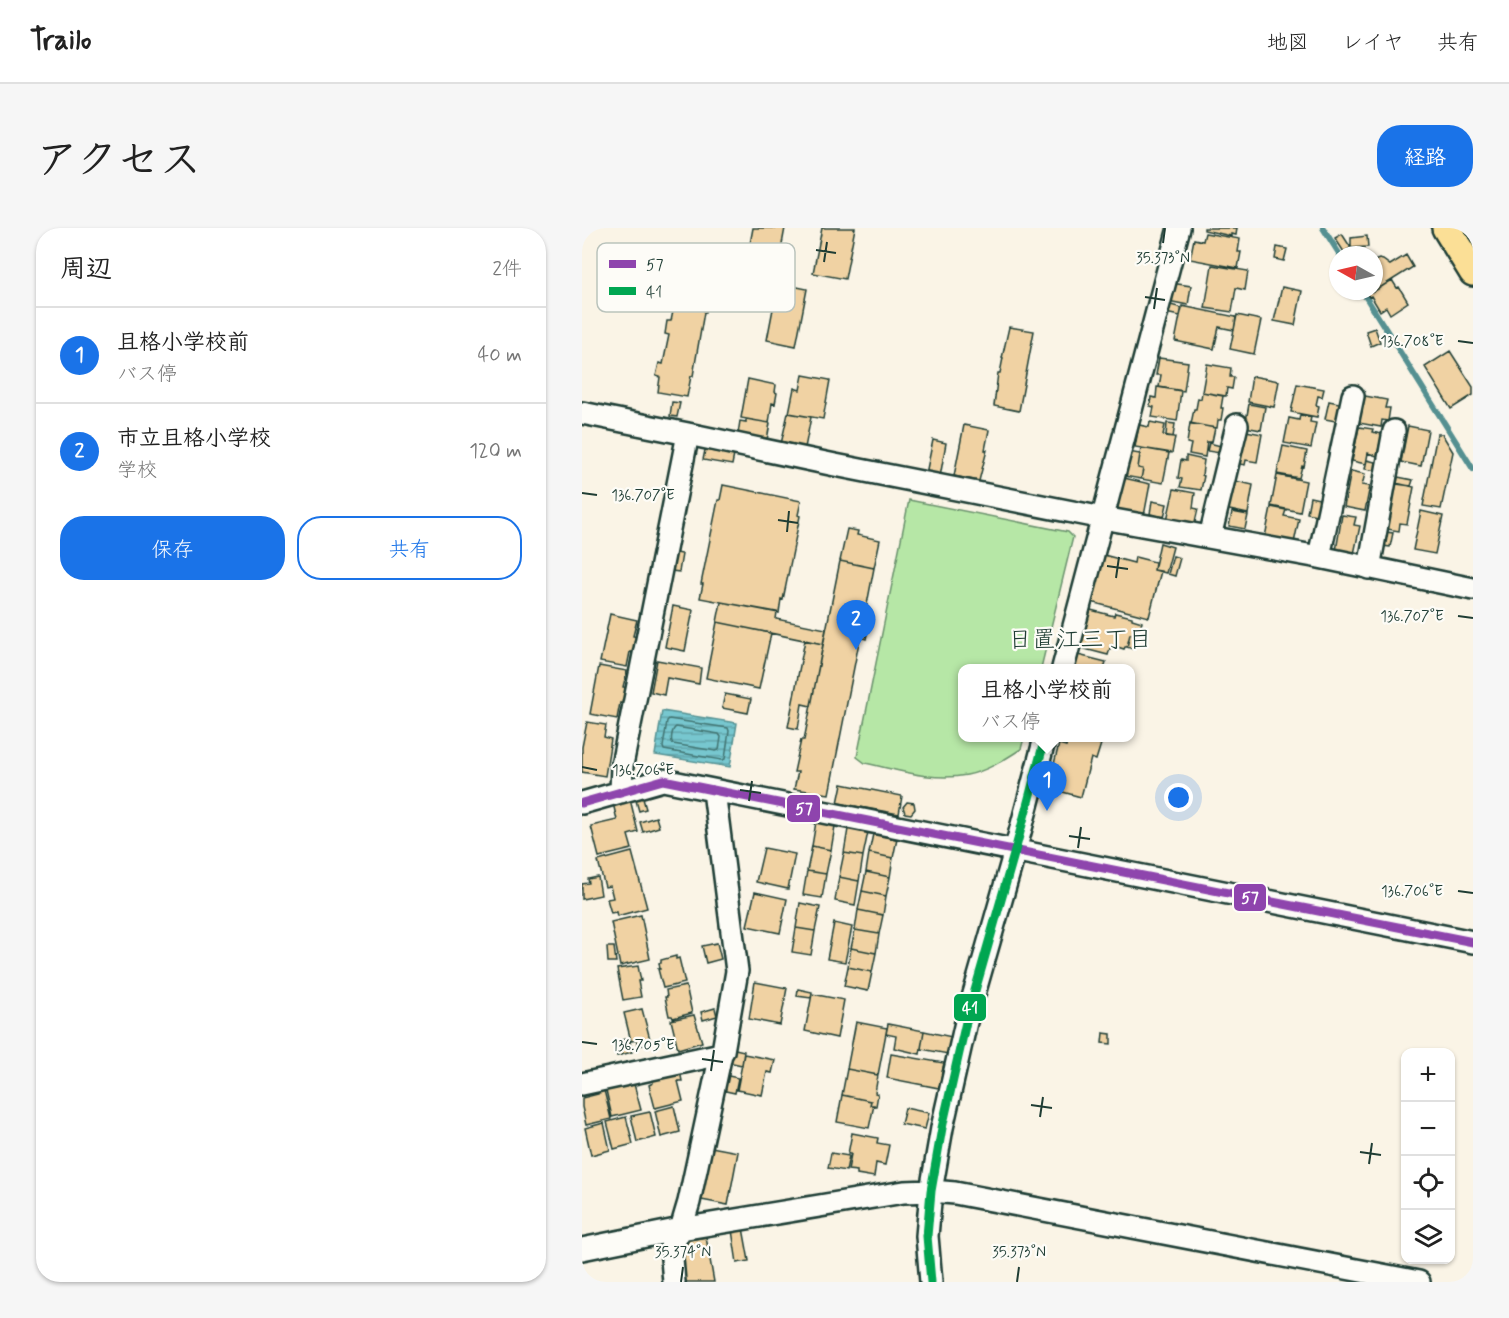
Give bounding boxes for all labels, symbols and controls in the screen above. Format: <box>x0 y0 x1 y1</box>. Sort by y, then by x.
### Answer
text: Trailo <box>30 23 91 60</box>
text: 地図 <box>1267 29 1309 57</box>
text: レイヤ <box>1342 29 1404 57</box>
text: 共有 <box>1437 29 1479 57</box>
button: 経路 <box>1377 125 1473 187</box>
text: アクセス <box>36 134 201 189</box>
legend <box>597 243 795 312</box>
north arrow <box>1329 246 1383 300</box>
text: 35.373°N <box>1136 249 1190 269</box>
text: 周辺 <box>60 253 112 287</box>
text: 57 <box>646 255 664 276</box>
text: 2件 <box>492 256 522 283</box>
text: 41 <box>646 282 662 303</box>
text: 且格小学校前 <box>117 329 249 357</box>
text: 136.708°E <box>1380 332 1444 352</box>
text: 1 <box>75 342 84 369</box>
text: 40 m <box>478 342 522 369</box>
text: バス停 <box>117 361 177 388</box>
text: 市立且格小学校 <box>117 425 271 453</box>
text: 2 <box>75 438 84 465</box>
text: 120 m <box>469 438 522 465</box>
text: 学校 <box>117 457 157 484</box>
text: 136.707°E <box>611 486 675 506</box>
button: 保存 <box>60 516 285 580</box>
button: 共有 <box>297 516 522 580</box>
pin: 2 <box>836 600 876 650</box>
text: 136.707°E <box>1380 607 1444 627</box>
district label: 日置江三丁目 <box>1008 625 1152 656</box>
popup <box>958 664 1135 742</box>
text: 且格小学校前 <box>980 677 1113 705</box>
text: バス停 <box>980 709 1040 736</box>
text: 136.706°E <box>612 761 674 781</box>
pin: 1 <box>1028 762 1066 811</box>
your location <box>1164 783 1193 812</box>
line badge: 57 <box>786 794 821 823</box>
text: 57 <box>795 799 813 820</box>
text: 136.706°E <box>1381 882 1443 902</box>
line badge: 57 <box>1233 883 1267 912</box>
text: 57 <box>1241 888 1259 909</box>
line badge: 41 <box>953 993 987 1022</box>
text: 41 <box>962 998 978 1019</box>
text: 136.705°E <box>611 1036 675 1056</box>
map controls <box>1401 1048 1455 1264</box>
button: + <box>1401 1048 1455 1102</box>
button: − <box>1401 1102 1455 1156</box>
button: locate <box>1401 1156 1455 1210</box>
button: layers <box>1401 1210 1455 1264</box>
text: 35.374°N <box>655 1243 711 1263</box>
text: 35.373°N <box>992 1243 1046 1263</box>

